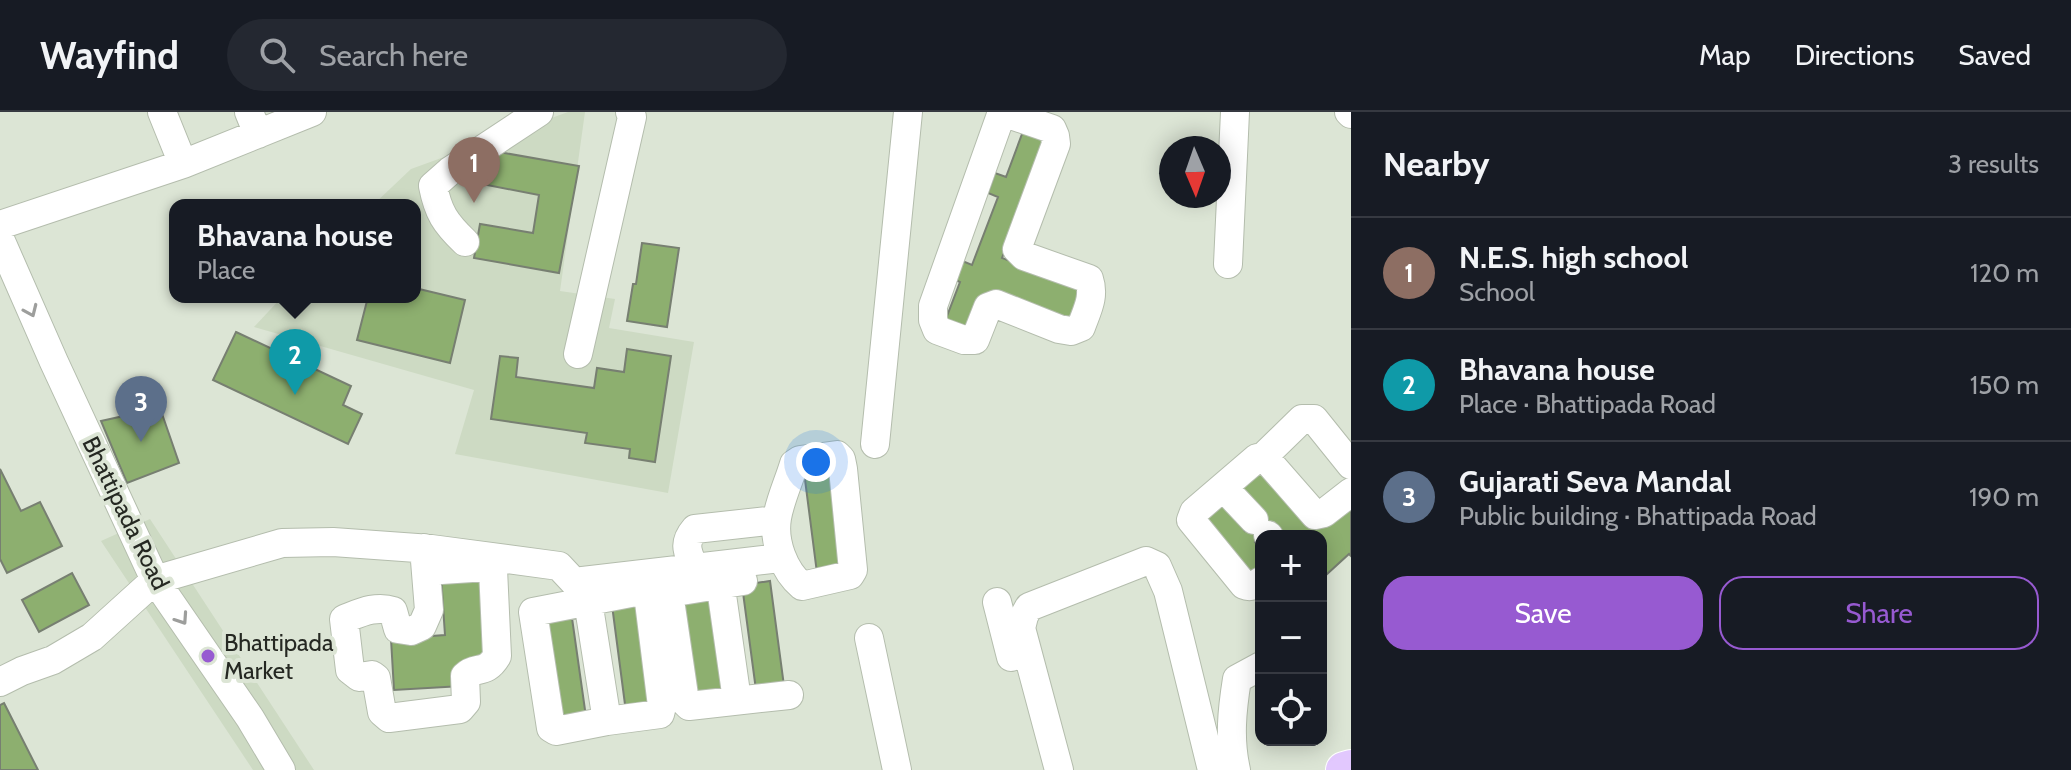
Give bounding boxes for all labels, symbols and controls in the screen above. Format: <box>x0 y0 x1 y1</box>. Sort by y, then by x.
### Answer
search box <box>227 19 787 91</box>
text: Wayfind <box>40 32 179 79</box>
icon: search <box>255 33 299 77</box>
text: Search here <box>319 37 468 74</box>
text: Map <box>1699 38 1751 72</box>
text: Directions <box>1795 38 1914 72</box>
text: Saved <box>1958 38 2031 72</box>
north arrow <box>1159 136 1231 208</box>
pin: 1 <box>448 137 500 203</box>
text: Nearby <box>1383 143 1490 185</box>
text: 3 results <box>1948 148 2039 180</box>
popup <box>169 199 421 303</box>
text: Bhavana house <box>197 217 393 254</box>
text: N.E.S. high school <box>1459 239 1688 276</box>
text: Place <box>197 254 255 286</box>
text: 1 <box>1404 257 1414 289</box>
text: 120 m <box>1970 257 2039 289</box>
text: School <box>1459 276 1535 308</box>
one-way arrow <box>22 302 38 317</box>
pin: 2 <box>269 329 321 395</box>
text: Bhavana house <box>1459 351 1655 388</box>
text: 2 <box>1402 369 1416 401</box>
text: 150 m <box>1970 369 2039 401</box>
pin: 3 <box>115 376 167 442</box>
text: Place · Bhattipada Road <box>1459 388 1716 420</box>
street label: Bhattipada Road <box>76 432 176 594</box>
your location <box>796 442 836 482</box>
text: Gujarati Seva Mandal <box>1459 463 1732 500</box>
text: 3 <box>1402 481 1416 513</box>
text: 190 m <box>1969 481 2039 513</box>
text: Public building · Bhattipada Road <box>1459 500 1817 532</box>
map controls <box>1255 530 1327 746</box>
button: + <box>1255 530 1327 602</box>
button: Save <box>1383 576 1703 650</box>
button: Share <box>1719 576 2039 650</box>
button: − <box>1255 602 1327 674</box>
one-way arrow <box>172 611 187 625</box>
place label: Bhattipada Market <box>224 628 334 685</box>
marker: Bhattipada Market <box>199 647 217 665</box>
button: locate <box>1255 674 1327 746</box>

